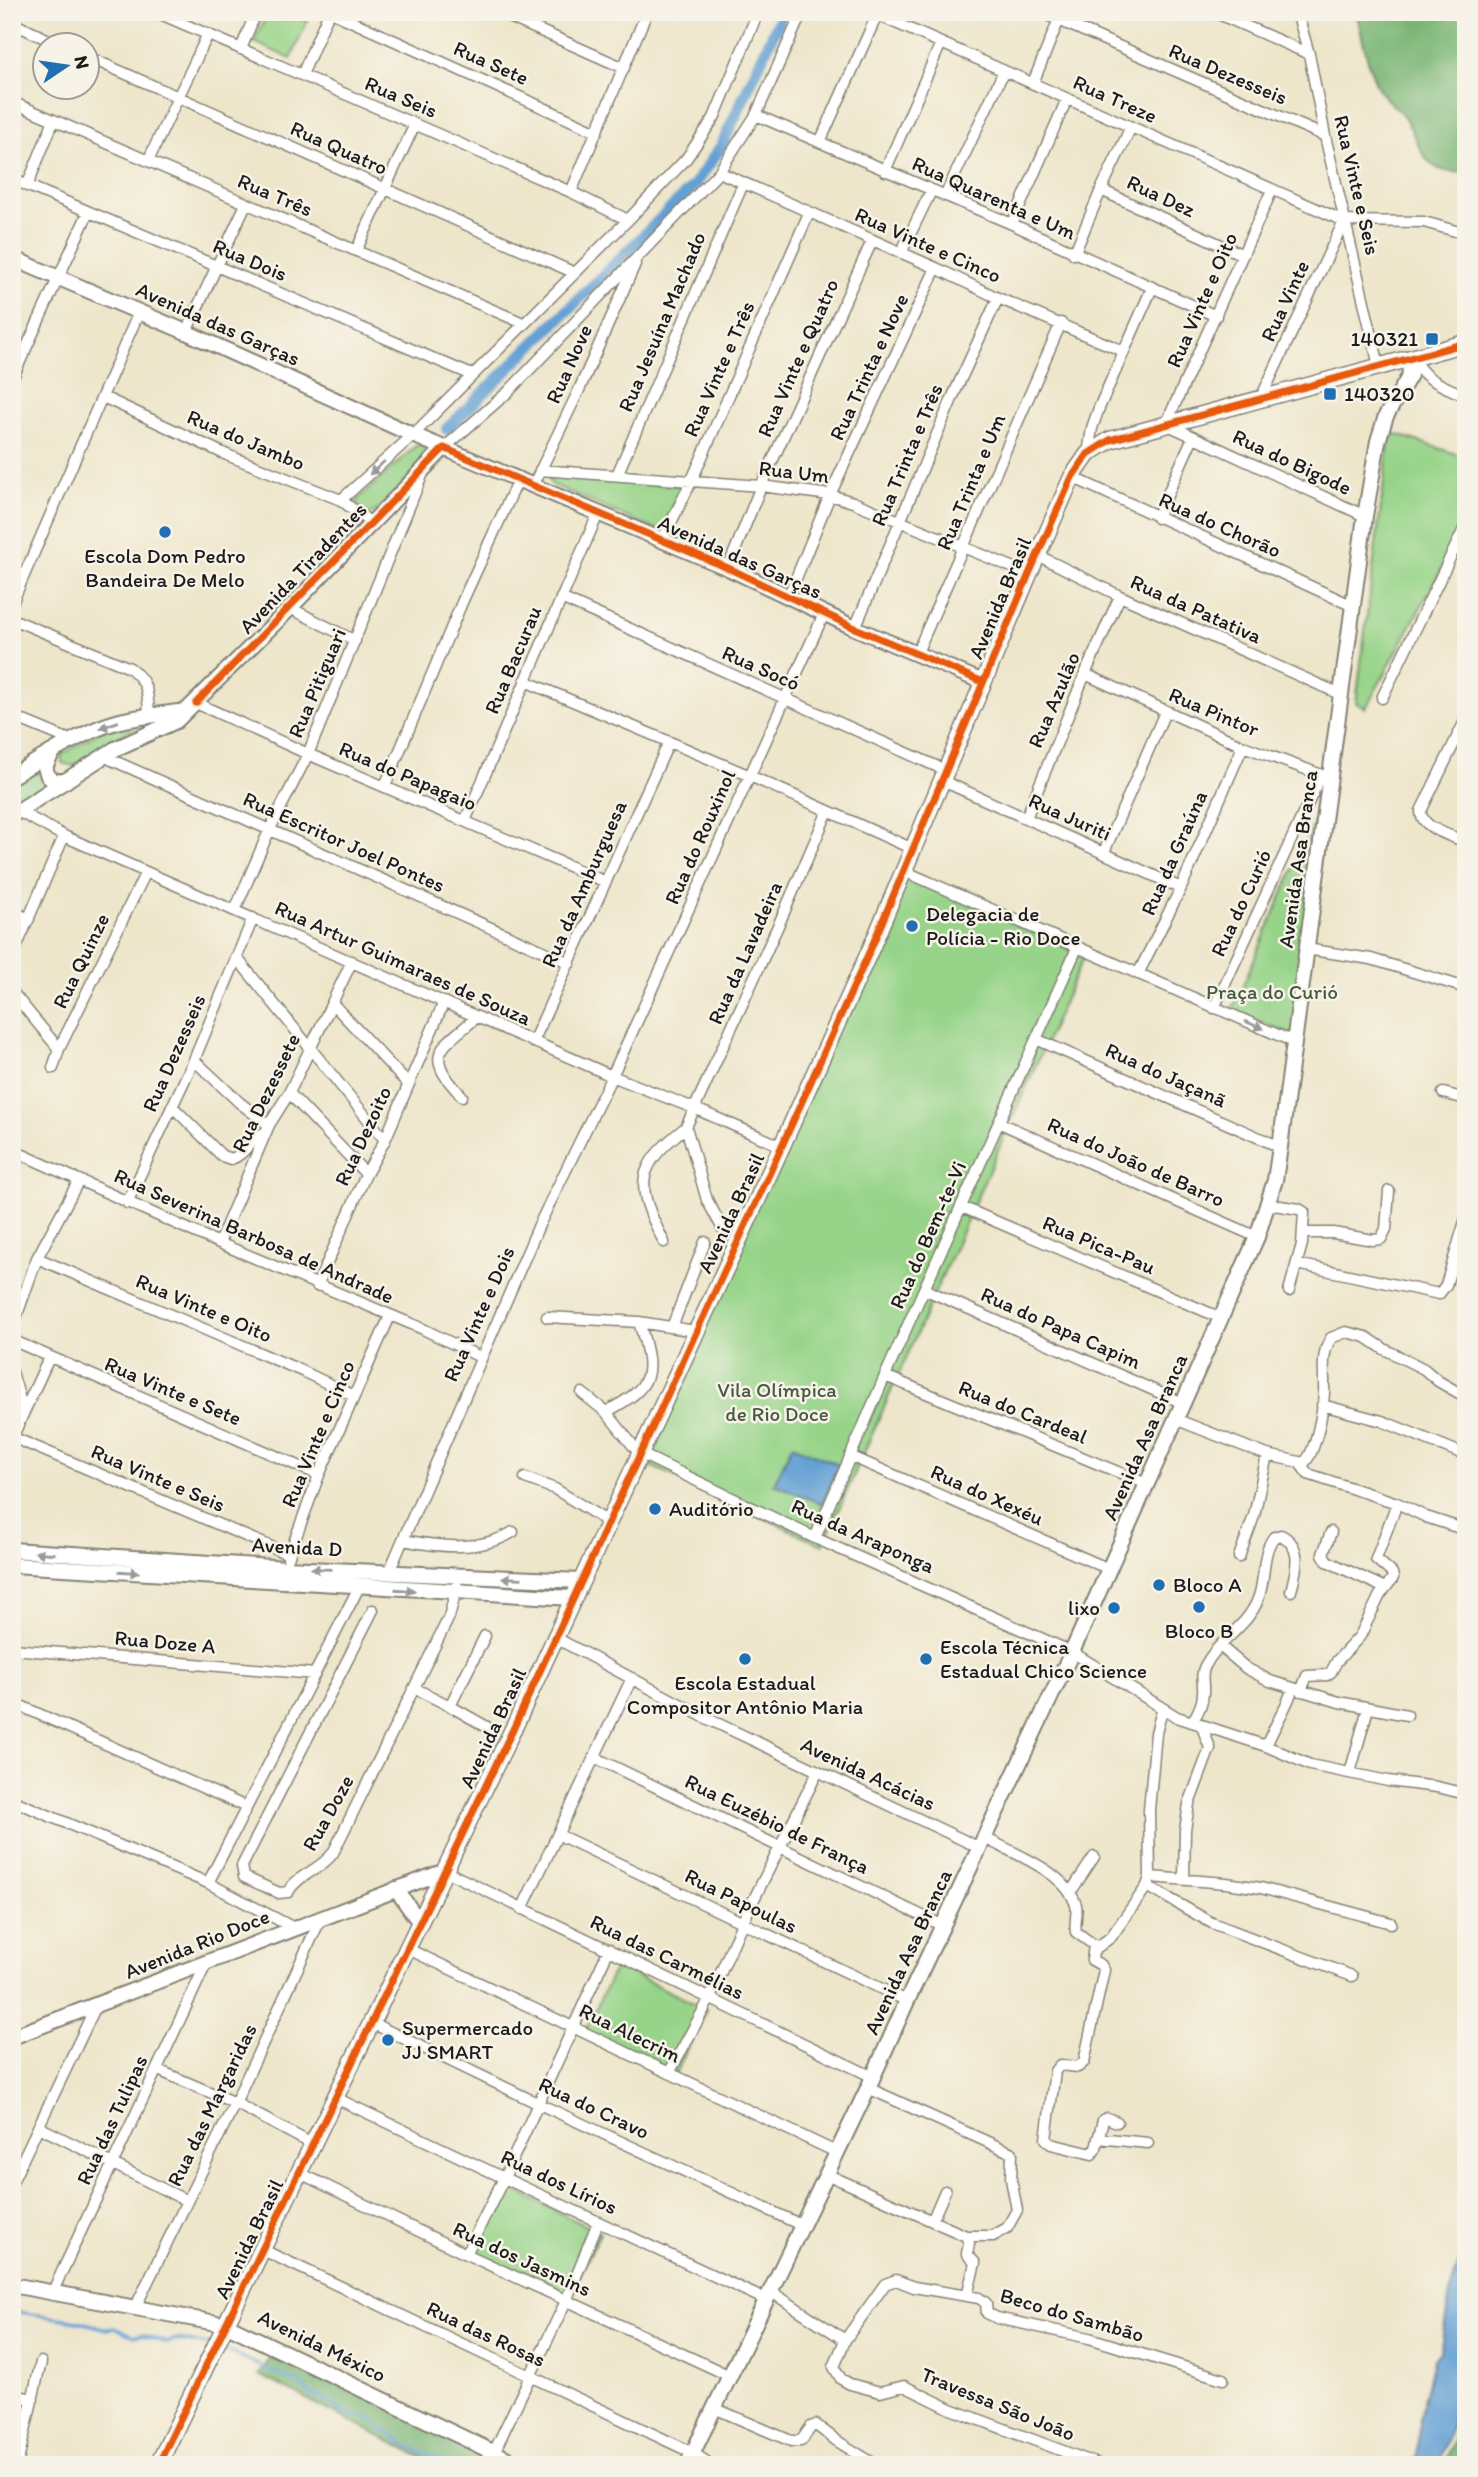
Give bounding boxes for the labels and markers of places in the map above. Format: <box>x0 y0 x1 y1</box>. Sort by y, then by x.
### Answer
place label: 140321 <box>1350 326 1418 351</box>
marker: 140321 <box>1424 331 1440 347</box>
place label: 140320 <box>1344 381 1415 406</box>
marker: 140320 <box>1322 386 1338 402</box>
marker: Escola Dom Pedro Bandeira De Melo <box>157 524 173 540</box>
place label: Escola Dom Pedro Bandeira De Melo <box>84 543 246 592</box>
place label: Delegacia de Polícia - Rio Doce <box>926 901 1080 950</box>
marker: Delegacia de Polícia - Rio Doce <box>904 918 920 934</box>
place label: Auditório <box>669 1496 754 1521</box>
marker: Auditório <box>647 1501 663 1517</box>
place label: Bloco A <box>1173 1572 1242 1597</box>
marker: Bloco A <box>1151 1577 1167 1593</box>
place label: lixo <box>1068 1595 1100 1620</box>
marker: Bloco B <box>1191 1599 1207 1615</box>
marker: lixo <box>1106 1600 1122 1616</box>
place label: Bloco B <box>1165 1618 1233 1643</box>
place label: Escola Técnica Estadual Chico Science <box>940 1634 1147 1683</box>
marker: Escola Estadual Compositor Antônio Maria <box>737 1651 753 1667</box>
marker: Escola Técnica Estadual Chico Science <box>918 1651 934 1667</box>
place label: Escola Estadual Compositor Antônio Maria <box>627 1670 863 1719</box>
place label: Supermercado JJ SMART <box>402 2015 533 2064</box>
marker: Supermercado JJ SMART <box>380 2032 396 2048</box>

